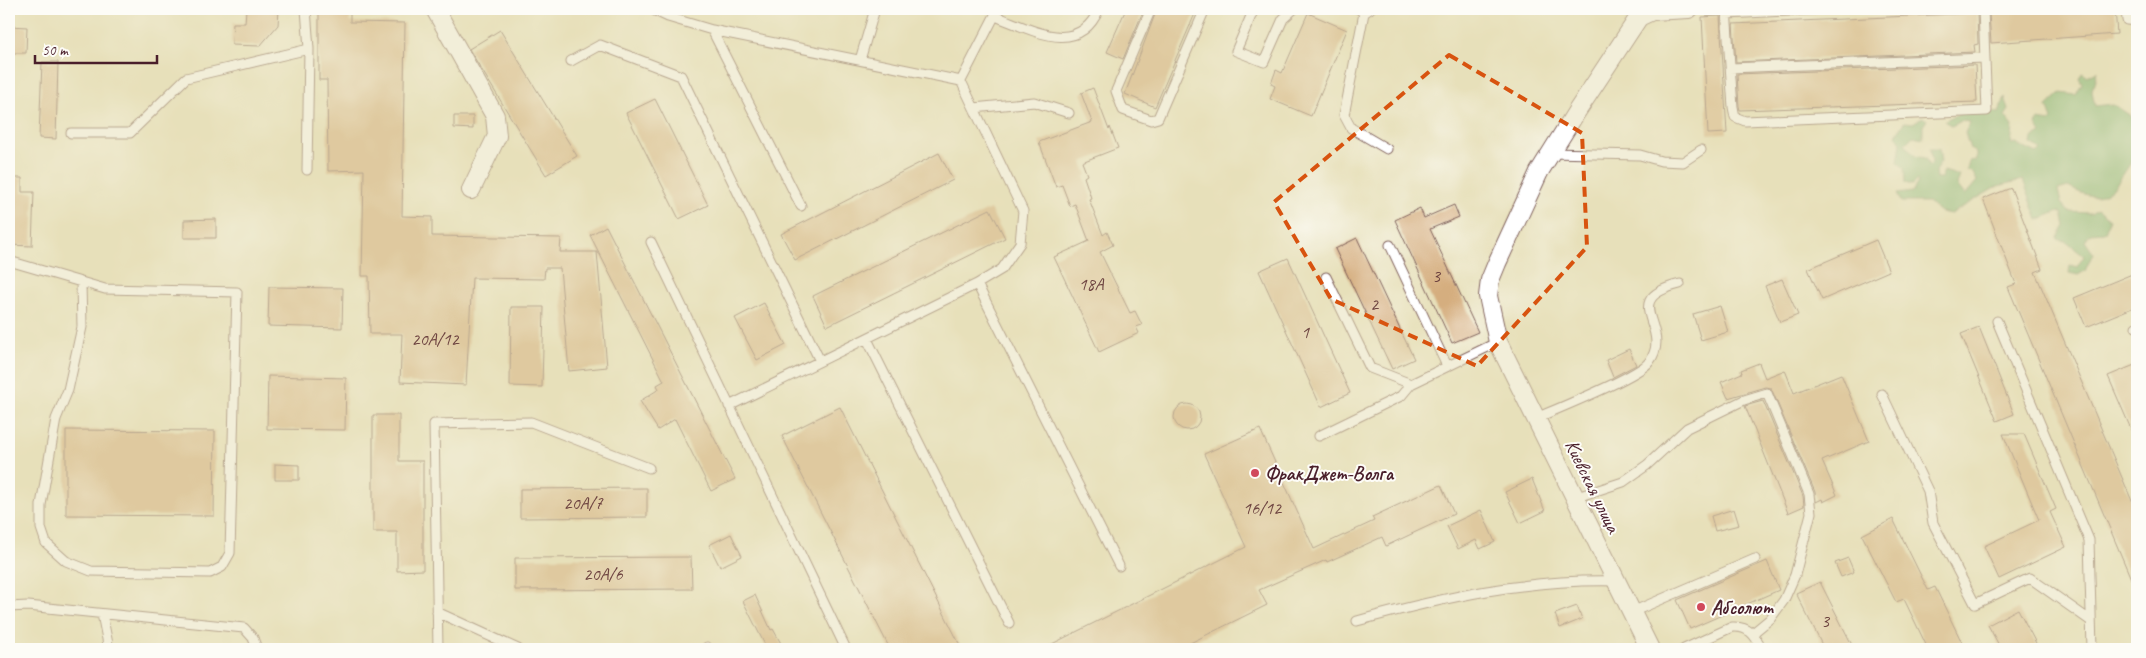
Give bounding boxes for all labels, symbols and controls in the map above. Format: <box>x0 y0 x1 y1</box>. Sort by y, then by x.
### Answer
scale bar <box>35 32 158 64</box>
text: 50 m <box>42 41 69 60</box>
house number: 3 <box>1432 265 1442 287</box>
house number: 18А <box>1078 273 1105 295</box>
house number: 2 <box>1370 293 1380 315</box>
house number: 1 <box>1301 321 1310 343</box>
house number: 20А/12 <box>411 328 461 350</box>
street label: Киевская улица <box>1559 435 1626 538</box>
place label: ФракДжет-Волга <box>1265 461 1394 486</box>
marker: ФракДжет-Волга <box>1249 467 1261 479</box>
house number: 20А/7 <box>563 492 604 514</box>
house number: 16/12 <box>1243 497 1283 519</box>
house number: 20А/6 <box>583 563 624 585</box>
place label: Абсолют <box>1711 595 1775 620</box>
marker: Абсолют <box>1695 601 1707 613</box>
house number: 3 <box>1821 610 1831 632</box>

